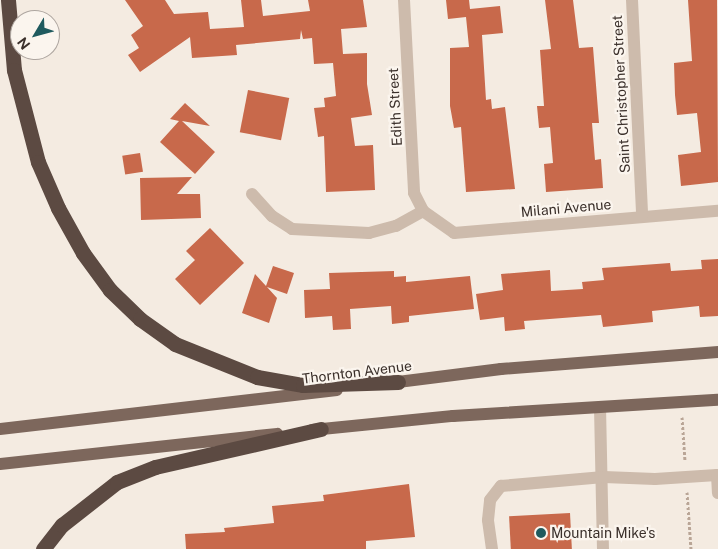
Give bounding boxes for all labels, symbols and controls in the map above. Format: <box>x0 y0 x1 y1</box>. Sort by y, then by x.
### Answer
north arrow <box>10 10 60 60</box>
street label: Saint Christopher Street <box>608 15 634 173</box>
text: N <box>14 34 34 53</box>
street label: Edith Street <box>385 67 405 147</box>
street label: Milani Avenue <box>520 196 612 220</box>
street label: Thornton Avenue <box>301 357 413 387</box>
place label: Mountain Mike's <box>551 525 655 541</box>
marker: Mountain Mike's <box>535 527 547 539</box>

